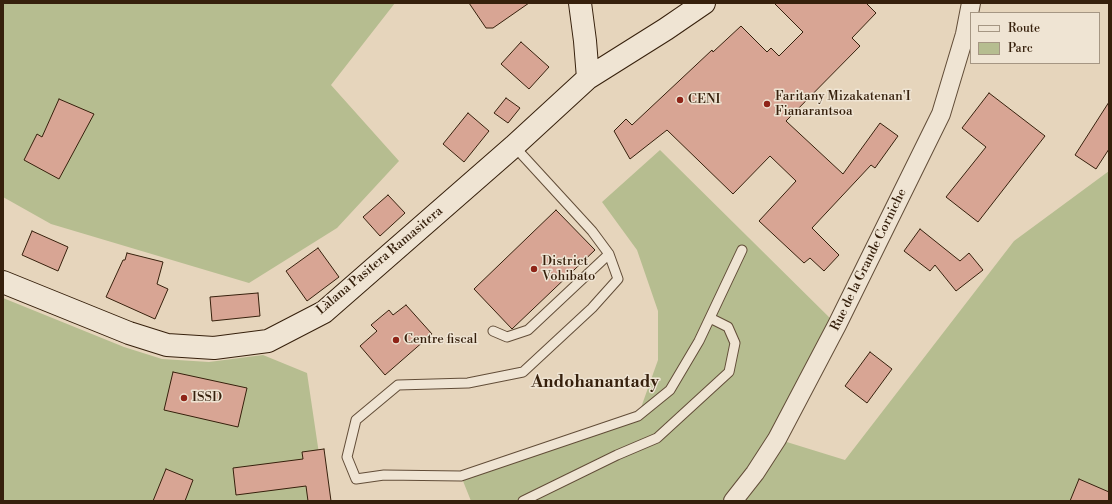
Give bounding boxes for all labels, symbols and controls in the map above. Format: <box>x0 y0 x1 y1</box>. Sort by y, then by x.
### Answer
legend <box>970 12 1100 64</box>
text: Route <box>1008 21 1040 36</box>
text: Parc <box>1008 41 1033 56</box>
place label: Faritany Mizakatenan'I Fianarantsoa <box>775 89 911 120</box>
place label: CENI <box>688 92 721 108</box>
marker: CENI <box>675 95 685 105</box>
marker: Faritany Mizakatenan'I Fianarantsoa <box>762 99 772 109</box>
street label: Rue de la Grande Corniche <box>828 186 910 334</box>
street label: Làlana Pasitera Ramasitera <box>314 204 446 318</box>
place label: District Vohibato <box>542 254 595 285</box>
marker: District Vohibato <box>529 264 539 274</box>
place label: Centre fiscal <box>404 332 477 348</box>
marker: Centre fiscal <box>391 335 401 345</box>
district label: Andohanantady <box>531 373 659 393</box>
place label: ISSD <box>192 390 222 406</box>
marker: ISSD <box>179 393 189 403</box>

